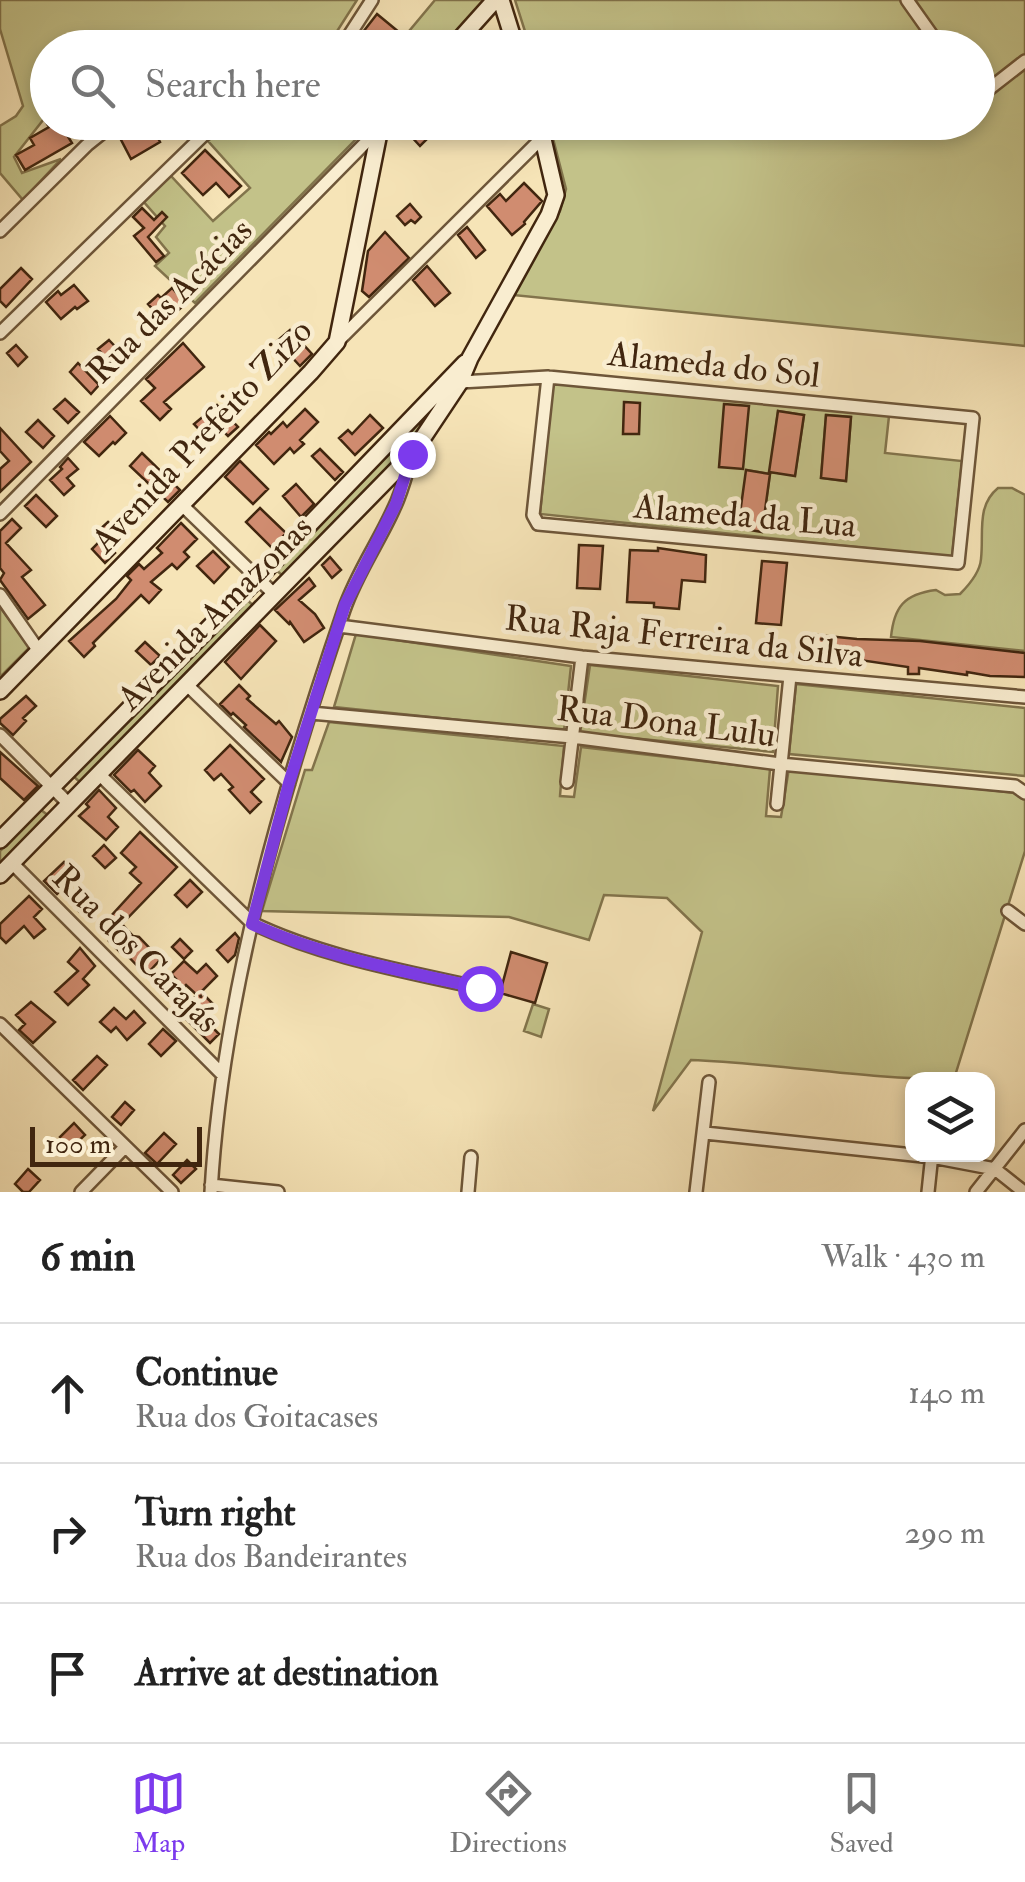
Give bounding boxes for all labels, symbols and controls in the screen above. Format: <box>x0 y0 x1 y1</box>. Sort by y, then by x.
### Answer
search box <box>30 30 995 140</box>
icon: search <box>65 58 120 113</box>
text: Search here <box>145 61 321 109</box>
street label: Rua das Acácias <box>78 209 262 393</box>
street label: Avenida Prefeito Zizo <box>81 310 322 563</box>
street label: Alameda do Sol <box>605 332 822 398</box>
route end <box>390 432 436 478</box>
street label: Alameda da Lua <box>631 484 859 548</box>
street label: Avenida Amazonas <box>107 506 322 721</box>
street label: Rua Raja Ferreira da Silva <box>503 596 866 678</box>
street label: Rua Dona Lulu <box>554 687 778 757</box>
street label: Rua dos Carajás <box>43 856 229 1042</box>
route start <box>458 966 504 1012</box>
map controls <box>905 1072 995 1162</box>
button: layers <box>905 1072 995 1162</box>
scale bar <box>30 1122 202 1166</box>
text: 100 m <box>45 1127 111 1162</box>
text: 6 min <box>40 1231 135 1283</box>
text: Walk · 430 m <box>821 1237 985 1277</box>
text: Continue <box>135 1349 278 1397</box>
icon: ahead <box>40 1366 95 1421</box>
text: 140 m <box>908 1373 985 1413</box>
text: Rua dos Goitacases <box>135 1397 378 1437</box>
text: Turn right <box>135 1489 296 1537</box>
icon: right <box>40 1506 95 1561</box>
text: 290 m <box>904 1513 985 1553</box>
text: Rua dos Bandeirantes <box>135 1537 407 1577</box>
icon: arrive <box>40 1646 95 1701</box>
text: Arrive at destination <box>135 1649 439 1697</box>
tab: Map <box>131 1766 186 1861</box>
tab: Directions <box>449 1766 567 1861</box>
tab: Saved <box>830 1766 894 1861</box>

